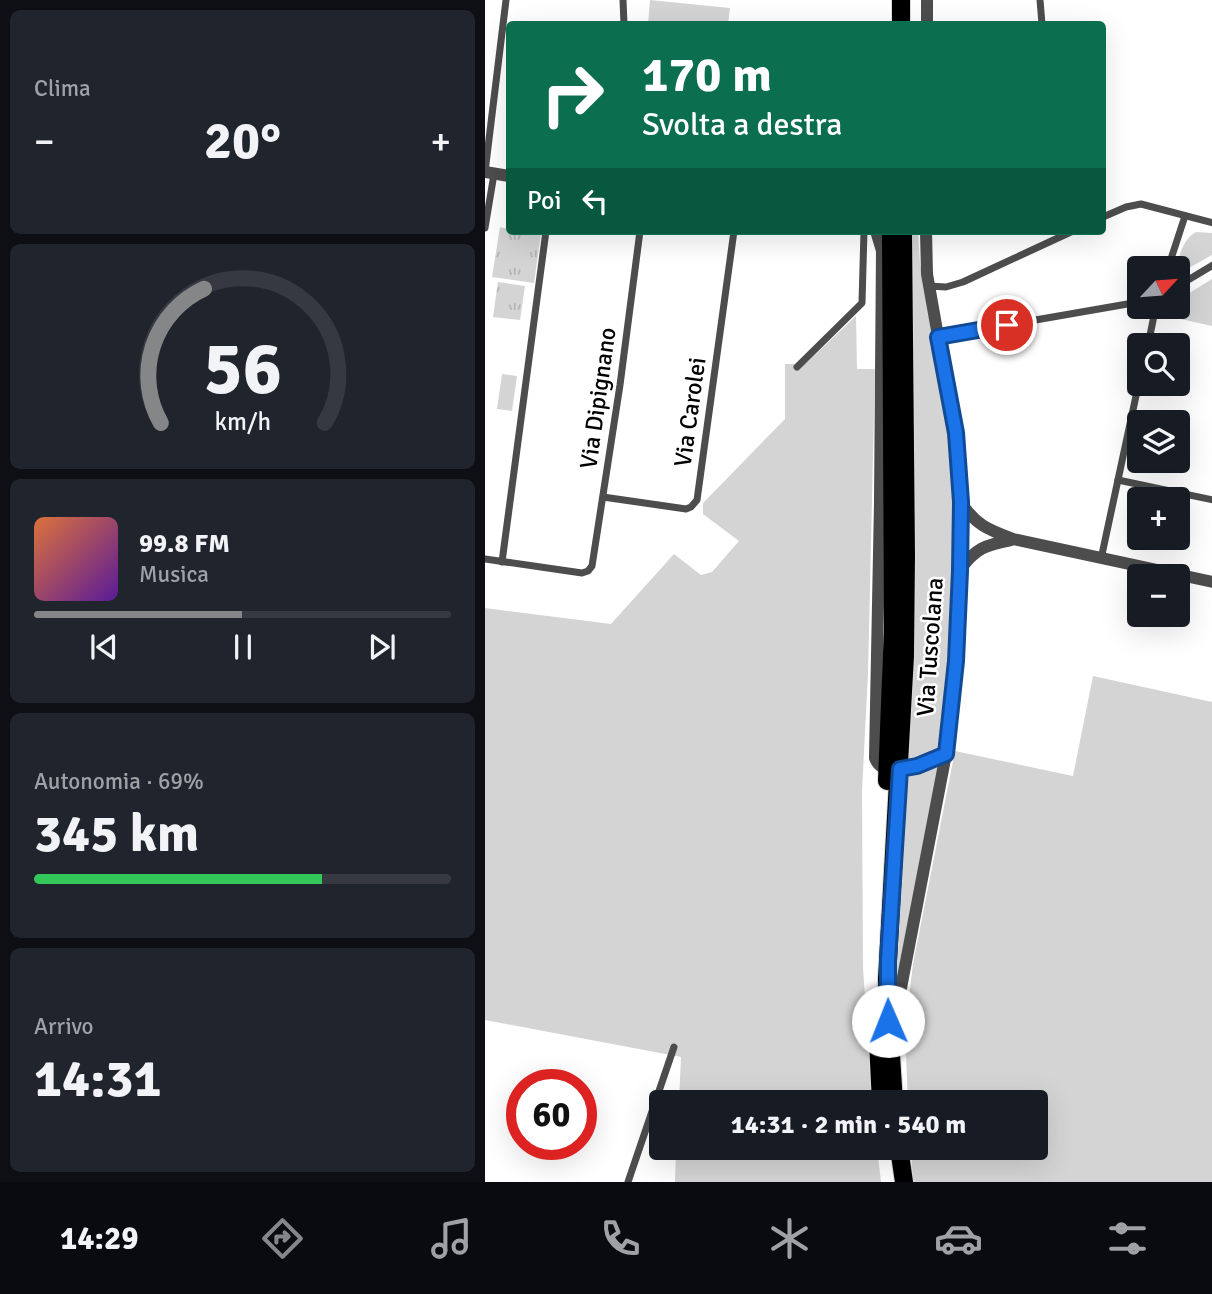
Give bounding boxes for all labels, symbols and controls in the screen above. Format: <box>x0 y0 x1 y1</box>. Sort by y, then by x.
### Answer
text: 170 m <box>642 45 772 105</box>
icon: right <box>527 49 618 140</box>
text: Clima <box>34 74 91 103</box>
text: Svolta a destra <box>642 105 842 144</box>
text: 20° <box>204 109 281 173</box>
text: − <box>34 118 55 165</box>
text: + <box>430 118 451 165</box>
icon: left <box>576 182 614 220</box>
text: Poi <box>527 185 562 217</box>
north arrow <box>1127 256 1190 318</box>
map controls <box>1127 256 1190 627</box>
pin <box>977 295 1037 355</box>
icon: arrive <box>988 306 1026 344</box>
text: 56 <box>203 325 282 414</box>
street label: Via Dipignano <box>573 325 623 471</box>
button: search <box>1127 333 1190 396</box>
street label: Via Carolei <box>667 355 713 469</box>
text: km/h <box>214 405 271 436</box>
button: layers <box>1127 410 1190 473</box>
button: + <box>1127 487 1190 550</box>
text: 99.8 FM <box>139 528 230 560</box>
text: Musica <box>139 560 209 589</box>
button: − <box>1127 564 1190 627</box>
street label: Via Tuscolana <box>910 576 950 718</box>
icon: previous <box>85 628 123 666</box>
icon: pause <box>224 628 262 666</box>
icon: next <box>363 628 401 666</box>
text: Autonomia · 69% <box>34 767 204 796</box>
text: 345 km <box>34 802 199 866</box>
position arrow <box>851 984 925 1058</box>
text: Arrivo <box>34 1012 94 1041</box>
text: 14:31 <box>34 1047 162 1111</box>
speed limit sign: 60 <box>506 1069 597 1160</box>
text: 14:31 · 2 min · 540 m <box>731 1109 966 1141</box>
icon: directions <box>258 1214 307 1263</box>
icon: music <box>427 1214 476 1263</box>
icon: phone <box>596 1214 645 1263</box>
icon: climate <box>765 1214 814 1263</box>
icon: car <box>934 1214 983 1263</box>
icon: filters <box>1103 1214 1152 1263</box>
text: 14:29 <box>60 1219 139 1258</box>

